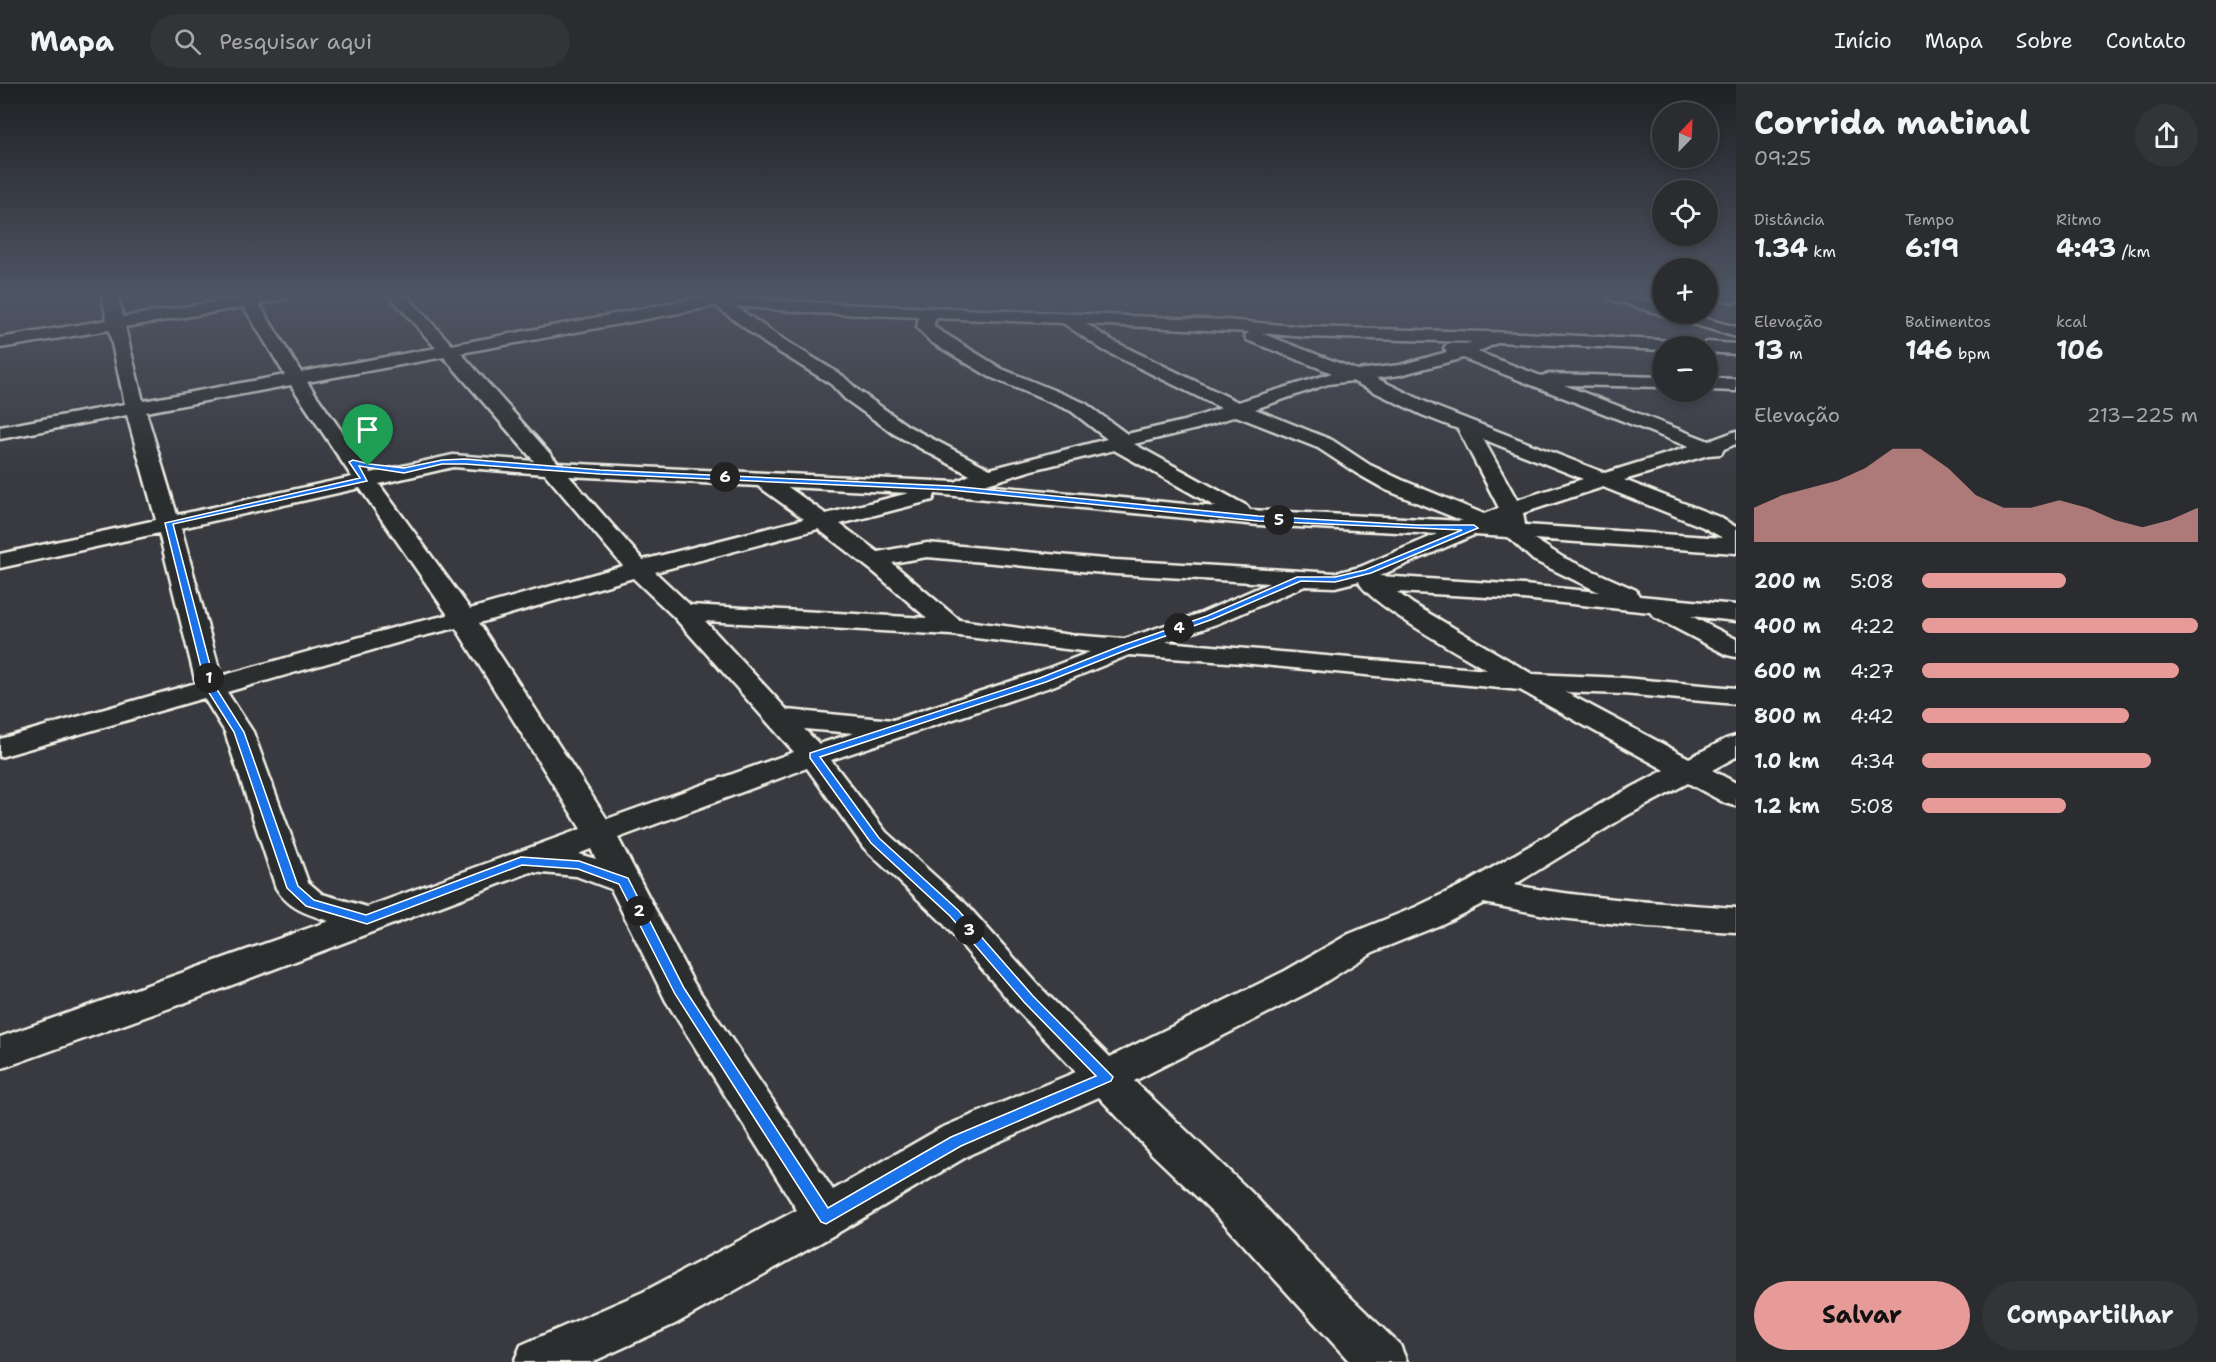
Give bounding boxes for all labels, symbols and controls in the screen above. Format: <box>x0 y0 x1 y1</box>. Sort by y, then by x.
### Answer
search box <box>150 14 570 68</box>
text: Mapa <box>30 22 114 60</box>
icon: search <box>171 25 204 58</box>
text: Pesquisar aqui <box>219 27 372 56</box>
text: Início <box>1834 27 1892 55</box>
text: Mapa <box>1925 27 1983 55</box>
text: Sobre <box>2016 27 2073 55</box>
text: Contato <box>2106 27 2186 55</box>
text: Corrida matinal <box>1754 100 2030 145</box>
north arrow <box>1652 102 1718 168</box>
map controls <box>1652 102 1718 402</box>
button: share <box>2135 104 2198 167</box>
text: 09:25 <box>1754 145 1811 171</box>
button: locate <box>1652 180 1718 246</box>
text: Distância <box>1754 209 1825 230</box>
text: Tempo <box>1905 209 1954 230</box>
text: Ritmo <box>2056 209 2101 230</box>
text: 1.34 <box>1754 230 1808 265</box>
text: 6:19 <box>1905 230 1959 265</box>
text: 4:43 <box>2056 230 2116 265</box>
text: km <box>1808 241 1836 262</box>
text: /km <box>2116 241 2150 262</box>
button: + <box>1652 258 1718 324</box>
text: Elevação <box>1754 311 1823 332</box>
text: Batimentos <box>1905 311 1991 332</box>
text: kcal <box>2056 311 2087 332</box>
text: 13 <box>1754 332 1784 367</box>
text: 146 <box>1905 332 1953 367</box>
text: 106 <box>2056 332 2103 367</box>
button: − <box>1652 336 1718 402</box>
text: m <box>1784 343 1803 364</box>
text: bpm <box>1953 343 1990 364</box>
text: Elevação <box>1754 402 1840 428</box>
text: 213–225 m <box>2087 402 2198 428</box>
pin <box>342 404 393 466</box>
icon: arrive <box>351 413 384 446</box>
pin: 6 <box>710 462 740 492</box>
text: 6 <box>719 466 731 487</box>
pin: 5 <box>1264 505 1294 535</box>
text: 5 <box>1274 509 1284 530</box>
text: 200 m <box>1754 568 1821 594</box>
text: 5:08 <box>1850 568 1894 594</box>
pin: 4 <box>1164 613 1194 643</box>
text: 400 m <box>1754 613 1821 639</box>
text: 4:22 <box>1850 613 1895 639</box>
text: 4 <box>1173 617 1185 638</box>
text: 600 m <box>1754 658 1821 684</box>
text: 4:27 <box>1850 658 1894 684</box>
pin: 1 <box>194 663 224 693</box>
text: 1 <box>205 667 213 688</box>
text: 800 m <box>1754 703 1821 729</box>
text: 4:42 <box>1850 703 1894 729</box>
text: 1.0 km <box>1754 748 1819 774</box>
text: 4:34 <box>1850 748 1895 774</box>
text: 1.2 km <box>1754 793 1820 819</box>
text: 5:08 <box>1850 793 1894 819</box>
pin: 2 <box>624 896 654 926</box>
text: 2 <box>633 900 645 921</box>
pin: 3 <box>954 915 984 945</box>
text: 3 <box>963 919 975 940</box>
button: Salvar <box>1754 1281 1970 1350</box>
button: Compartilhar <box>1982 1281 2198 1350</box>

